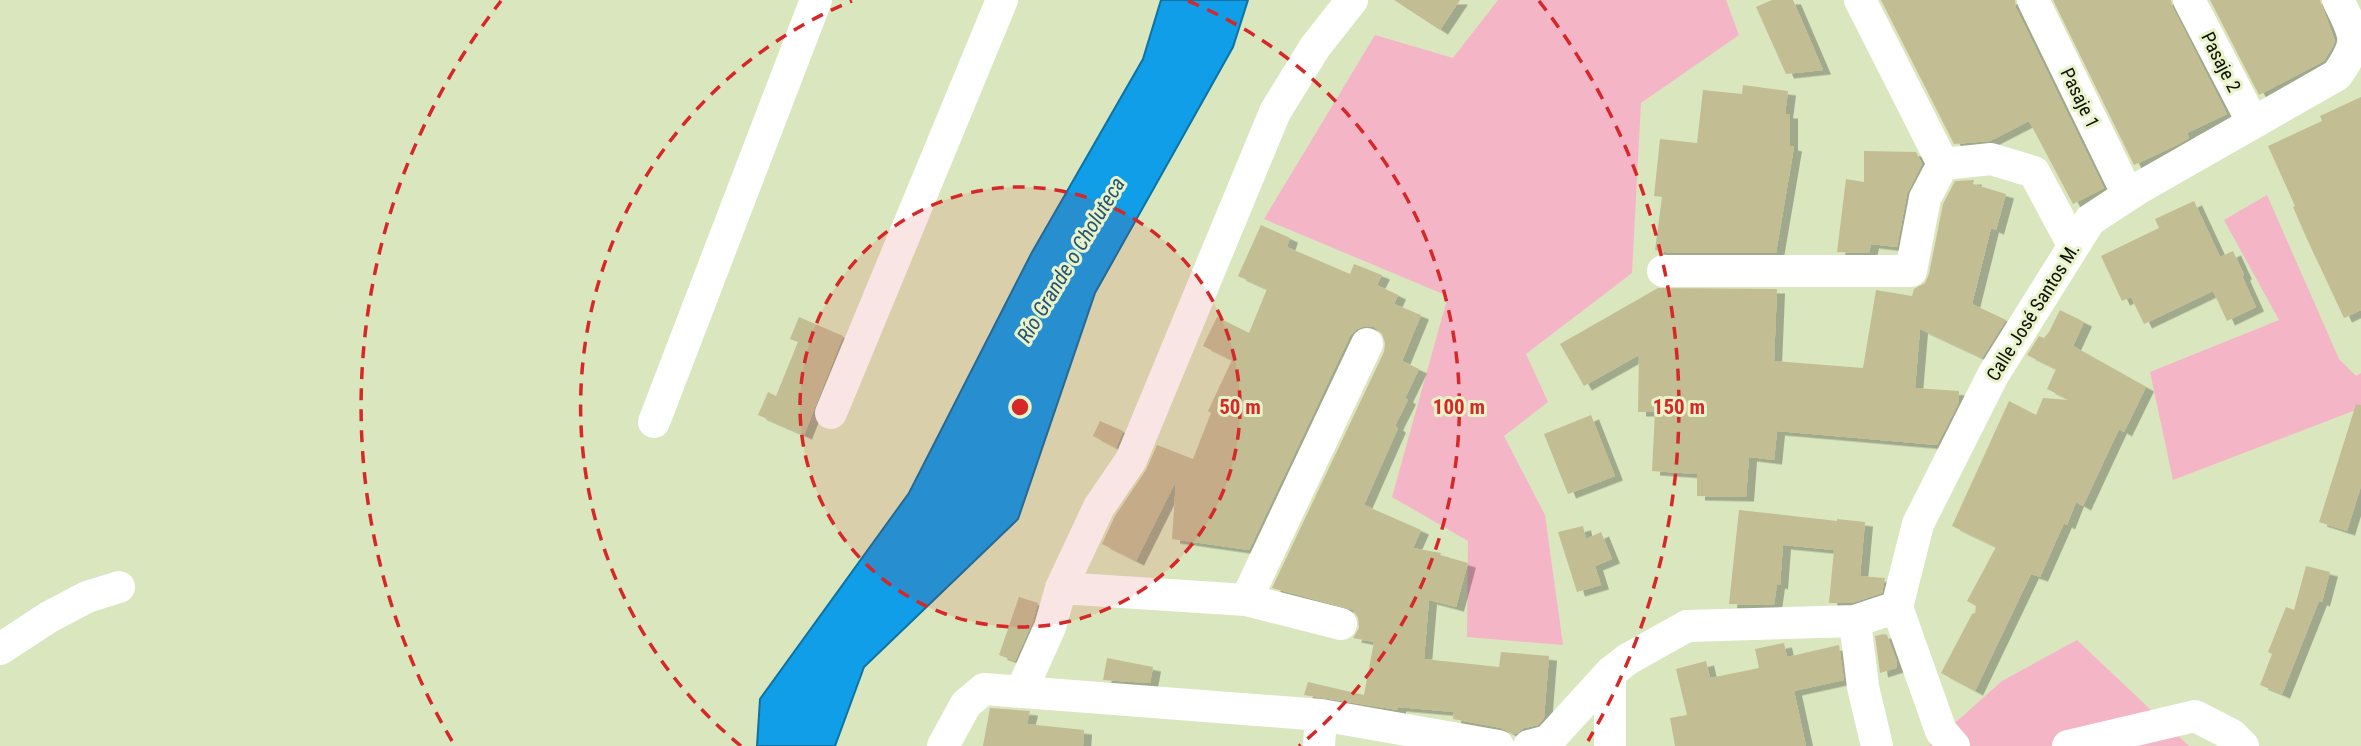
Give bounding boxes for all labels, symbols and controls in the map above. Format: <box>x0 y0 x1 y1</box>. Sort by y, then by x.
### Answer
street label: Pasaje 2 <box>2196 28 2246 96</box>
street label: Pasaje 1 <box>2056 64 2104 132</box>
water label: Río Grande o Choluteca <box>1012 173 1130 347</box>
street label: Calle José Santos M. <box>1981 239 2085 385</box>
centre of rings <box>1008 395 1032 419</box>
text: 50 m <box>1219 395 1261 419</box>
text: 100 m <box>1433 395 1485 419</box>
text: 150 m <box>1653 395 1705 419</box>

